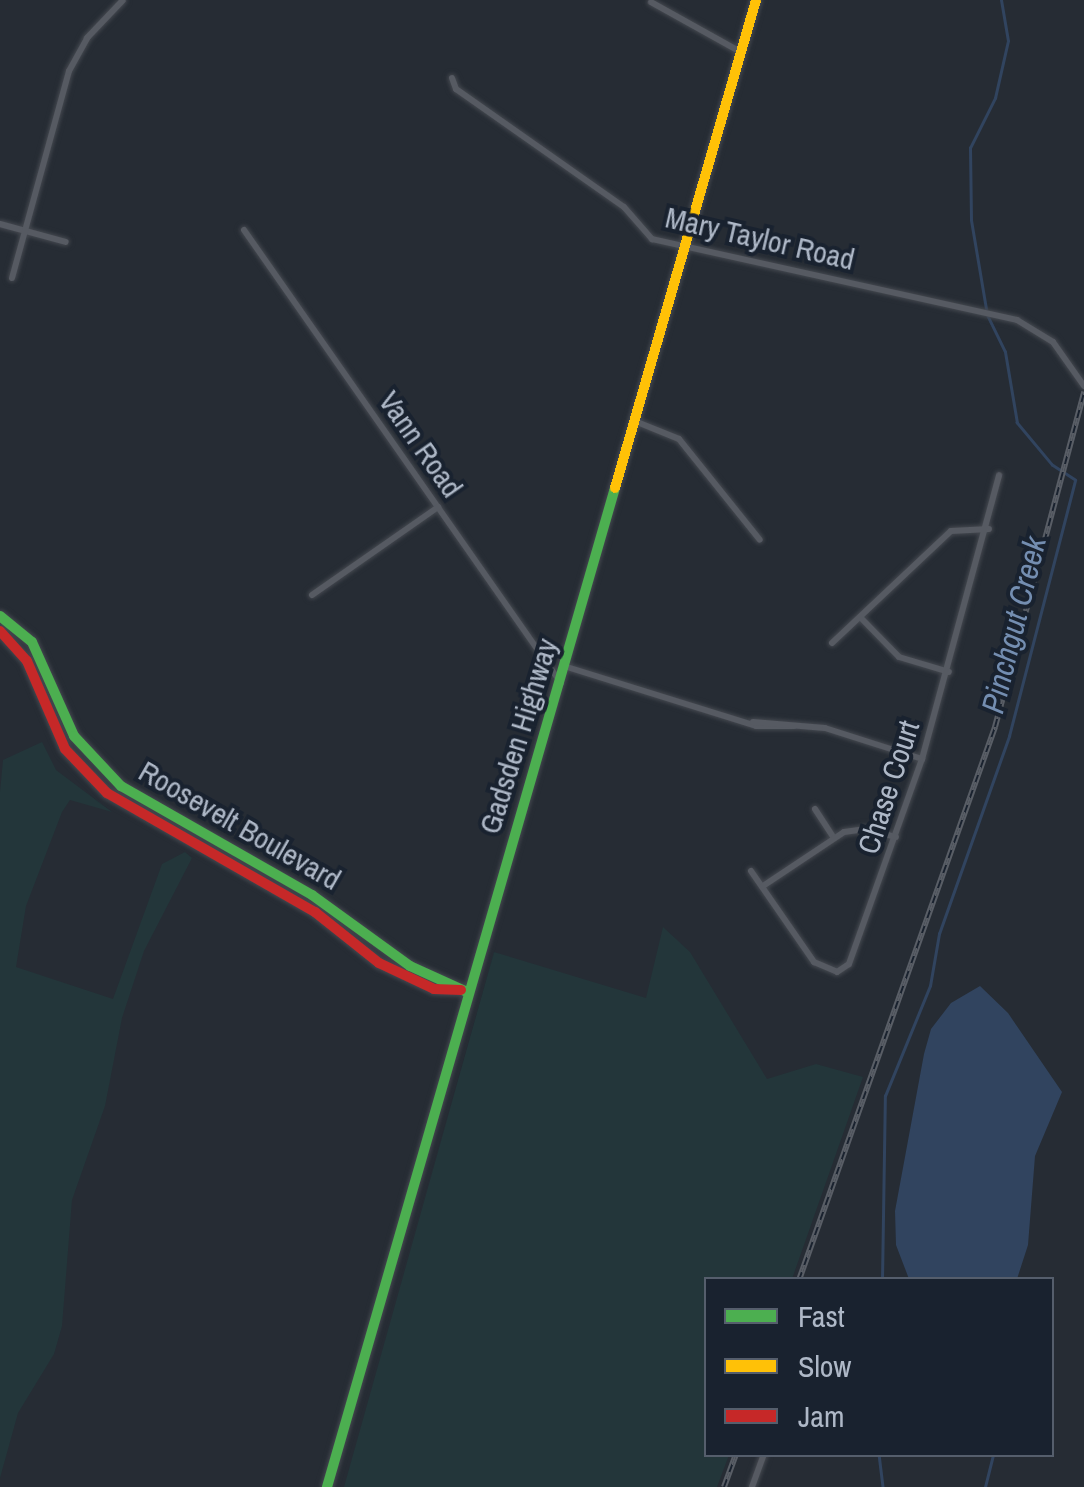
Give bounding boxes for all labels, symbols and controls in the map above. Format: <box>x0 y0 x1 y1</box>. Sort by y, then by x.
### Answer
street label: Mary Taylor Road <box>662 199 858 277</box>
street label: Vann Road <box>371 384 471 504</box>
water label: Pinchgut Creek <box>973 533 1055 717</box>
street label: Gadsden Highway <box>471 634 565 838</box>
street label: Chase Court <box>850 716 926 858</box>
street label: Roosevelt Boulevard <box>133 753 347 897</box>
legend <box>704 1277 1054 1457</box>
text: Fast <box>798 1296 845 1336</box>
text: Slow <box>798 1346 851 1386</box>
text: Jam <box>798 1396 844 1436</box>

